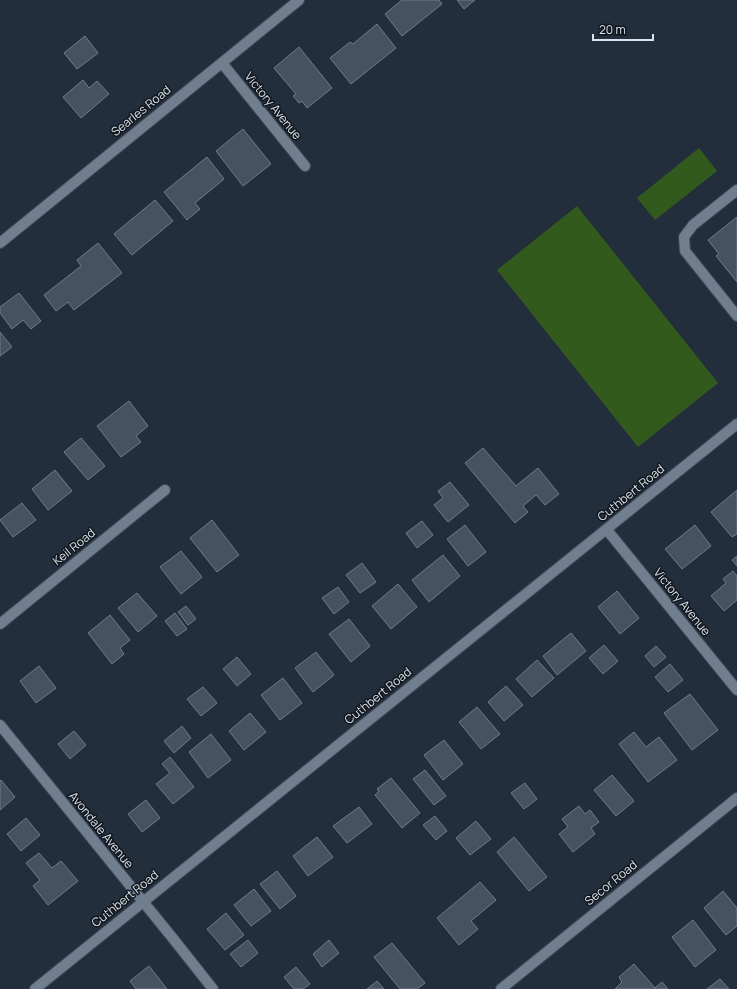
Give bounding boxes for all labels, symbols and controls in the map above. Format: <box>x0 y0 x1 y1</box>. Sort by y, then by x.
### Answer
scale bar <box>593 16 653 42</box>
text: 20 m <box>599 21 626 38</box>
street label: Victory Avenue <box>241 68 306 143</box>
street label: Searles Road <box>107 81 174 140</box>
street label: Cuthbert Road <box>594 460 668 525</box>
street label: Keil Road <box>49 524 99 569</box>
street label: Victory Avenue <box>650 564 715 639</box>
street label: Cuthbert Road <box>341 663 415 728</box>
street label: Avondale Avenue <box>65 788 138 872</box>
street label: Secor Road <box>581 856 641 909</box>
street label: Cuthbert Road <box>88 866 162 931</box>

